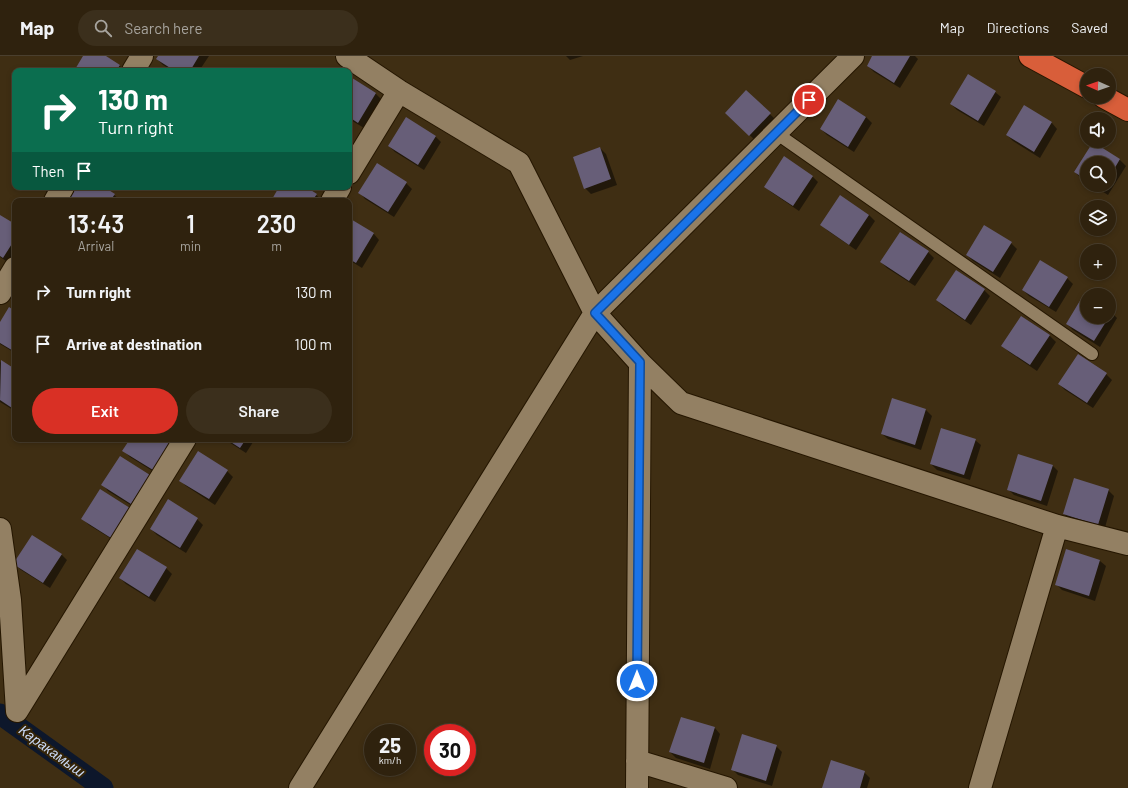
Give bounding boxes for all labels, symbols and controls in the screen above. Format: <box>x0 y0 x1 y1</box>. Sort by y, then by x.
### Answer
search box <box>78 10 358 46</box>
text: Map <box>20 16 54 39</box>
icon: search <box>92 17 114 39</box>
text: Search here <box>124 19 202 37</box>
text: Map <box>940 19 965 36</box>
text: Directions <box>987 19 1049 36</box>
text: Saved <box>1071 19 1108 36</box>
north arrow <box>1080 68 1116 104</box>
map controls <box>1080 68 1116 324</box>
text: 130 m <box>98 82 168 116</box>
pin <box>792 83 826 117</box>
icon: right <box>32 84 84 136</box>
icon: arrive <box>798 89 820 111</box>
button: sound <box>1080 112 1116 148</box>
text: Turn right <box>98 116 174 138</box>
button: search <box>1080 156 1116 192</box>
icon: arrive <box>73 160 95 182</box>
text: Then <box>32 162 65 180</box>
button: layers <box>1080 200 1116 236</box>
text: 13:43 <box>68 209 124 238</box>
text: 1 <box>186 209 195 238</box>
text: 230 <box>257 209 296 238</box>
text: Arrival <box>78 238 114 254</box>
text: min <box>180 238 201 254</box>
text: m <box>271 238 282 254</box>
button: + <box>1080 244 1116 280</box>
icon: right <box>32 281 54 303</box>
text: Turn right <box>66 283 131 301</box>
text: 130 m <box>295 283 332 301</box>
button: − <box>1080 288 1116 324</box>
icon: arrive <box>32 333 54 355</box>
text: Arrive at destination <box>66 335 202 353</box>
text: 100 m <box>294 335 332 353</box>
button: Exit <box>32 388 178 434</box>
button: Share <box>186 388 332 434</box>
position arrow <box>616 660 658 702</box>
water label: Каракамыш <box>16 721 89 780</box>
speed limit sign: 30 <box>424 724 476 776</box>
text: 25 <box>379 733 401 757</box>
text: km/h <box>379 754 401 766</box>

